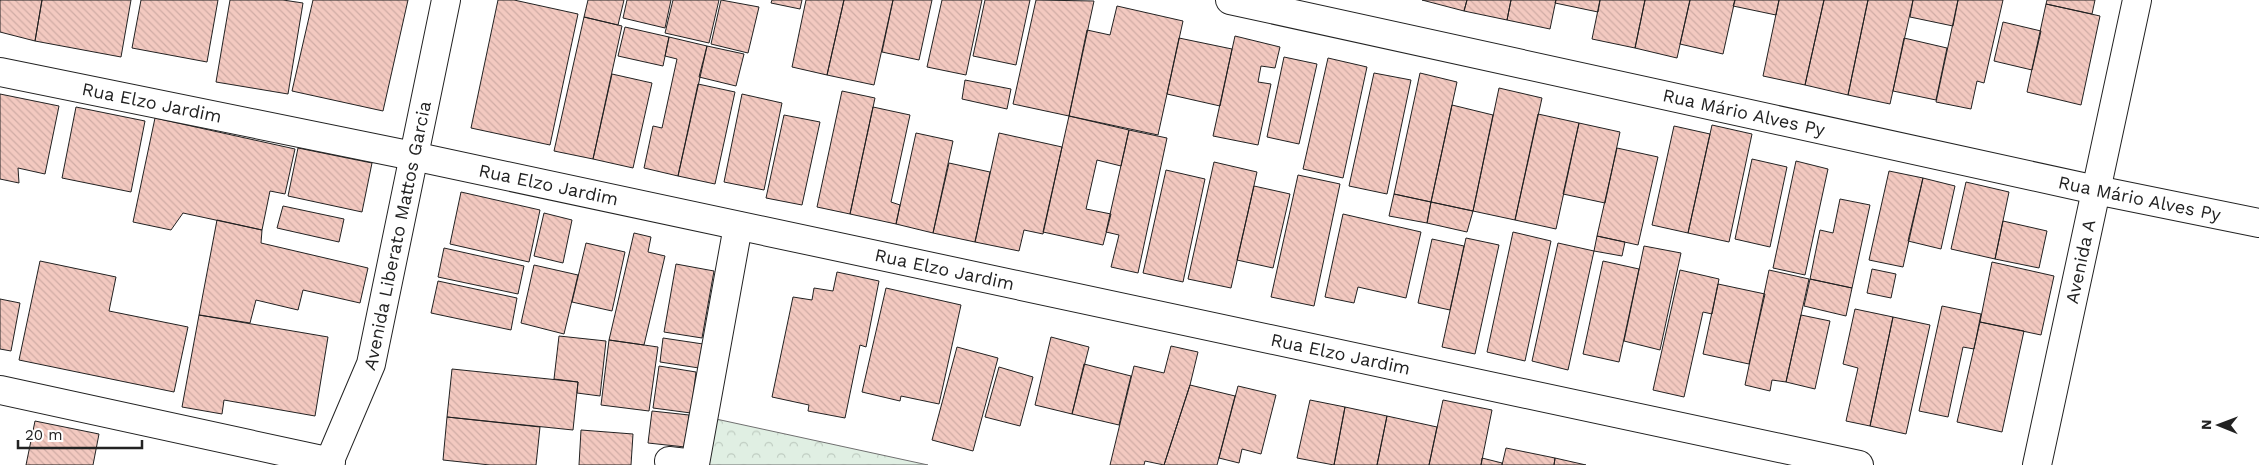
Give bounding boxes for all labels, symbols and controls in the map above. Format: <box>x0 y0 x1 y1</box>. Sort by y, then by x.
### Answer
street label: Rua Elzo Jardim <box>80 78 224 127</box>
street label: Rua Mário Alves Py <box>1661 84 1828 140</box>
street label: Avenida Liberato Mattos Garcia <box>359 99 435 373</box>
street label: Rua Elzo Jardim <box>477 159 620 210</box>
street label: Rua Mário Alves Py <box>2056 171 2223 225</box>
street label: Avenida A <box>2061 217 2100 306</box>
street label: Rua Elzo Jardim <box>873 244 1016 294</box>
street label: Rua Elzo Jardim <box>1269 329 1412 379</box>
north arrow <box>2194 400 2244 450</box>
scale bar <box>18 418 141 450</box>
text: N <box>2198 419 2214 430</box>
text: 20 m <box>25 426 63 444</box>

